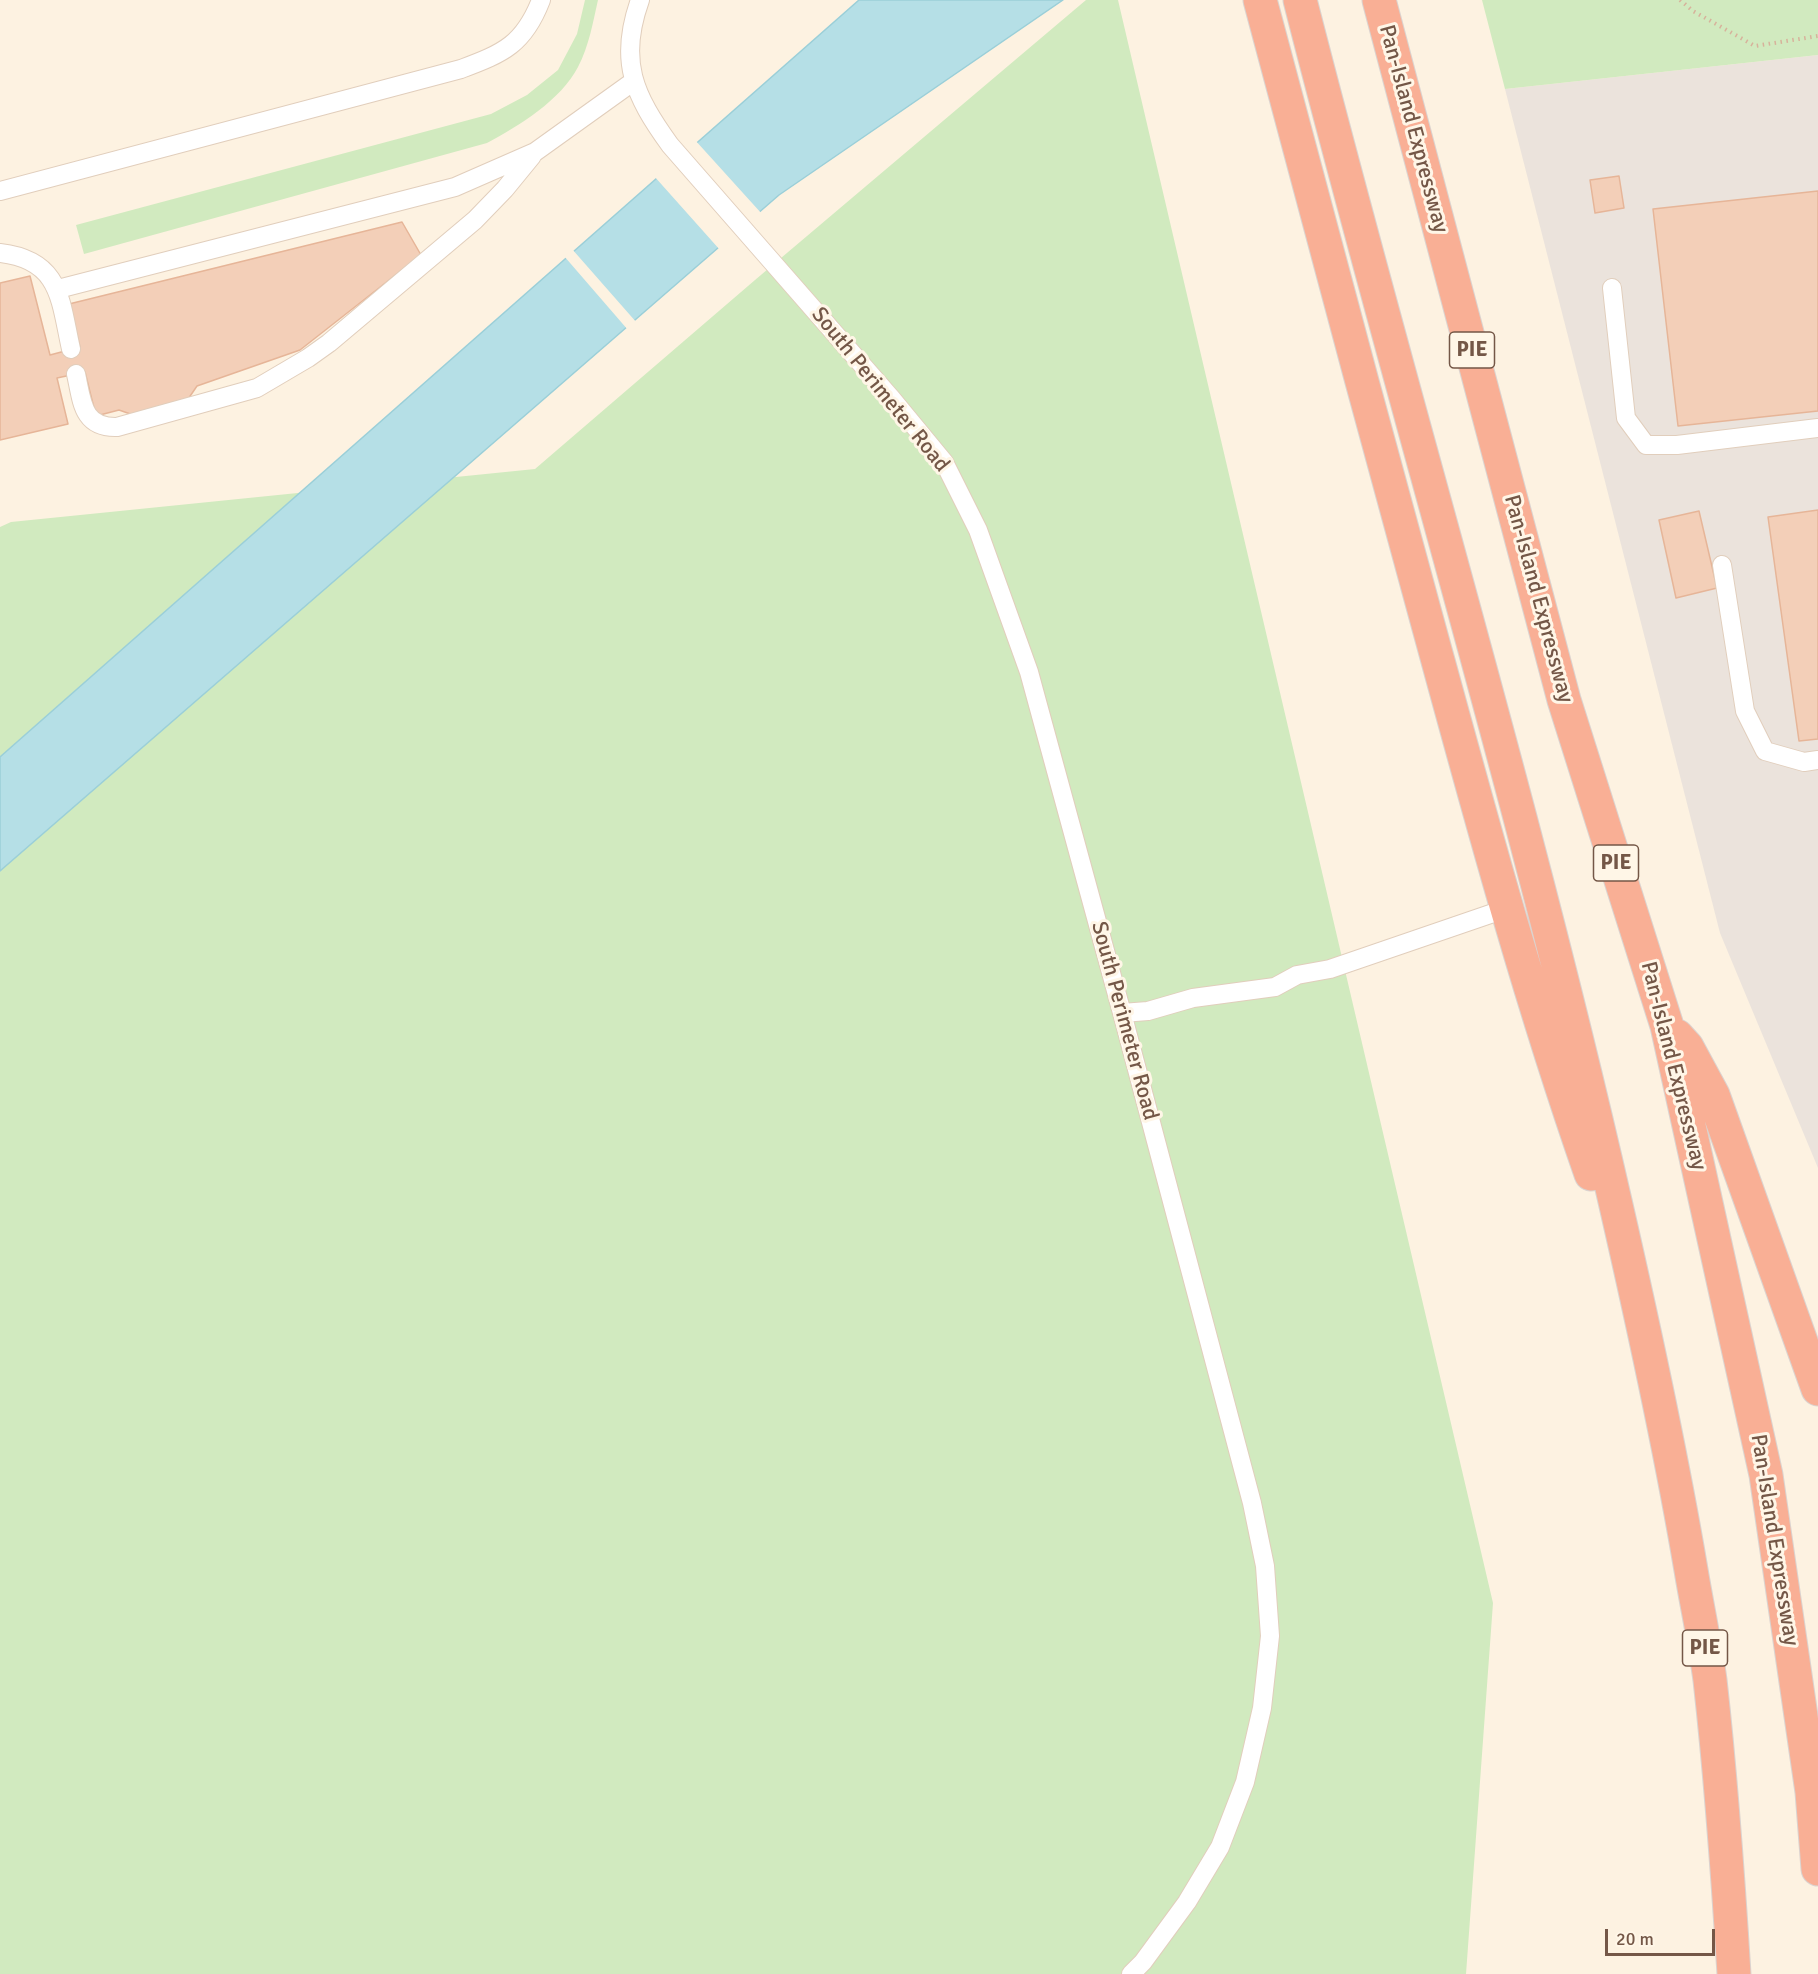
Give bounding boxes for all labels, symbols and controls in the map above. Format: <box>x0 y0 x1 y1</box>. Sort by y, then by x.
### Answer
street label: Pan-Island Expressway <box>1373 22 1453 236</box>
street label: South Perimeter Road <box>805 302 955 478</box>
road number: PIE <box>1450 332 1494 368</box>
street label: Pan-Island Expressway <box>1498 492 1578 706</box>
road number: PIE <box>1594 845 1638 881</box>
street label: South Perimeter Road <box>1085 919 1163 1123</box>
street label: Pan-Island Expressway <box>1634 959 1712 1173</box>
street label: Pan-Island Expressway <box>1744 1432 1804 1648</box>
road number: PIE <box>1682 1630 1728 1666</box>
scale bar <box>1608 1917 1718 1955</box>
text: 20 m <box>1616 1928 1654 1950</box>

